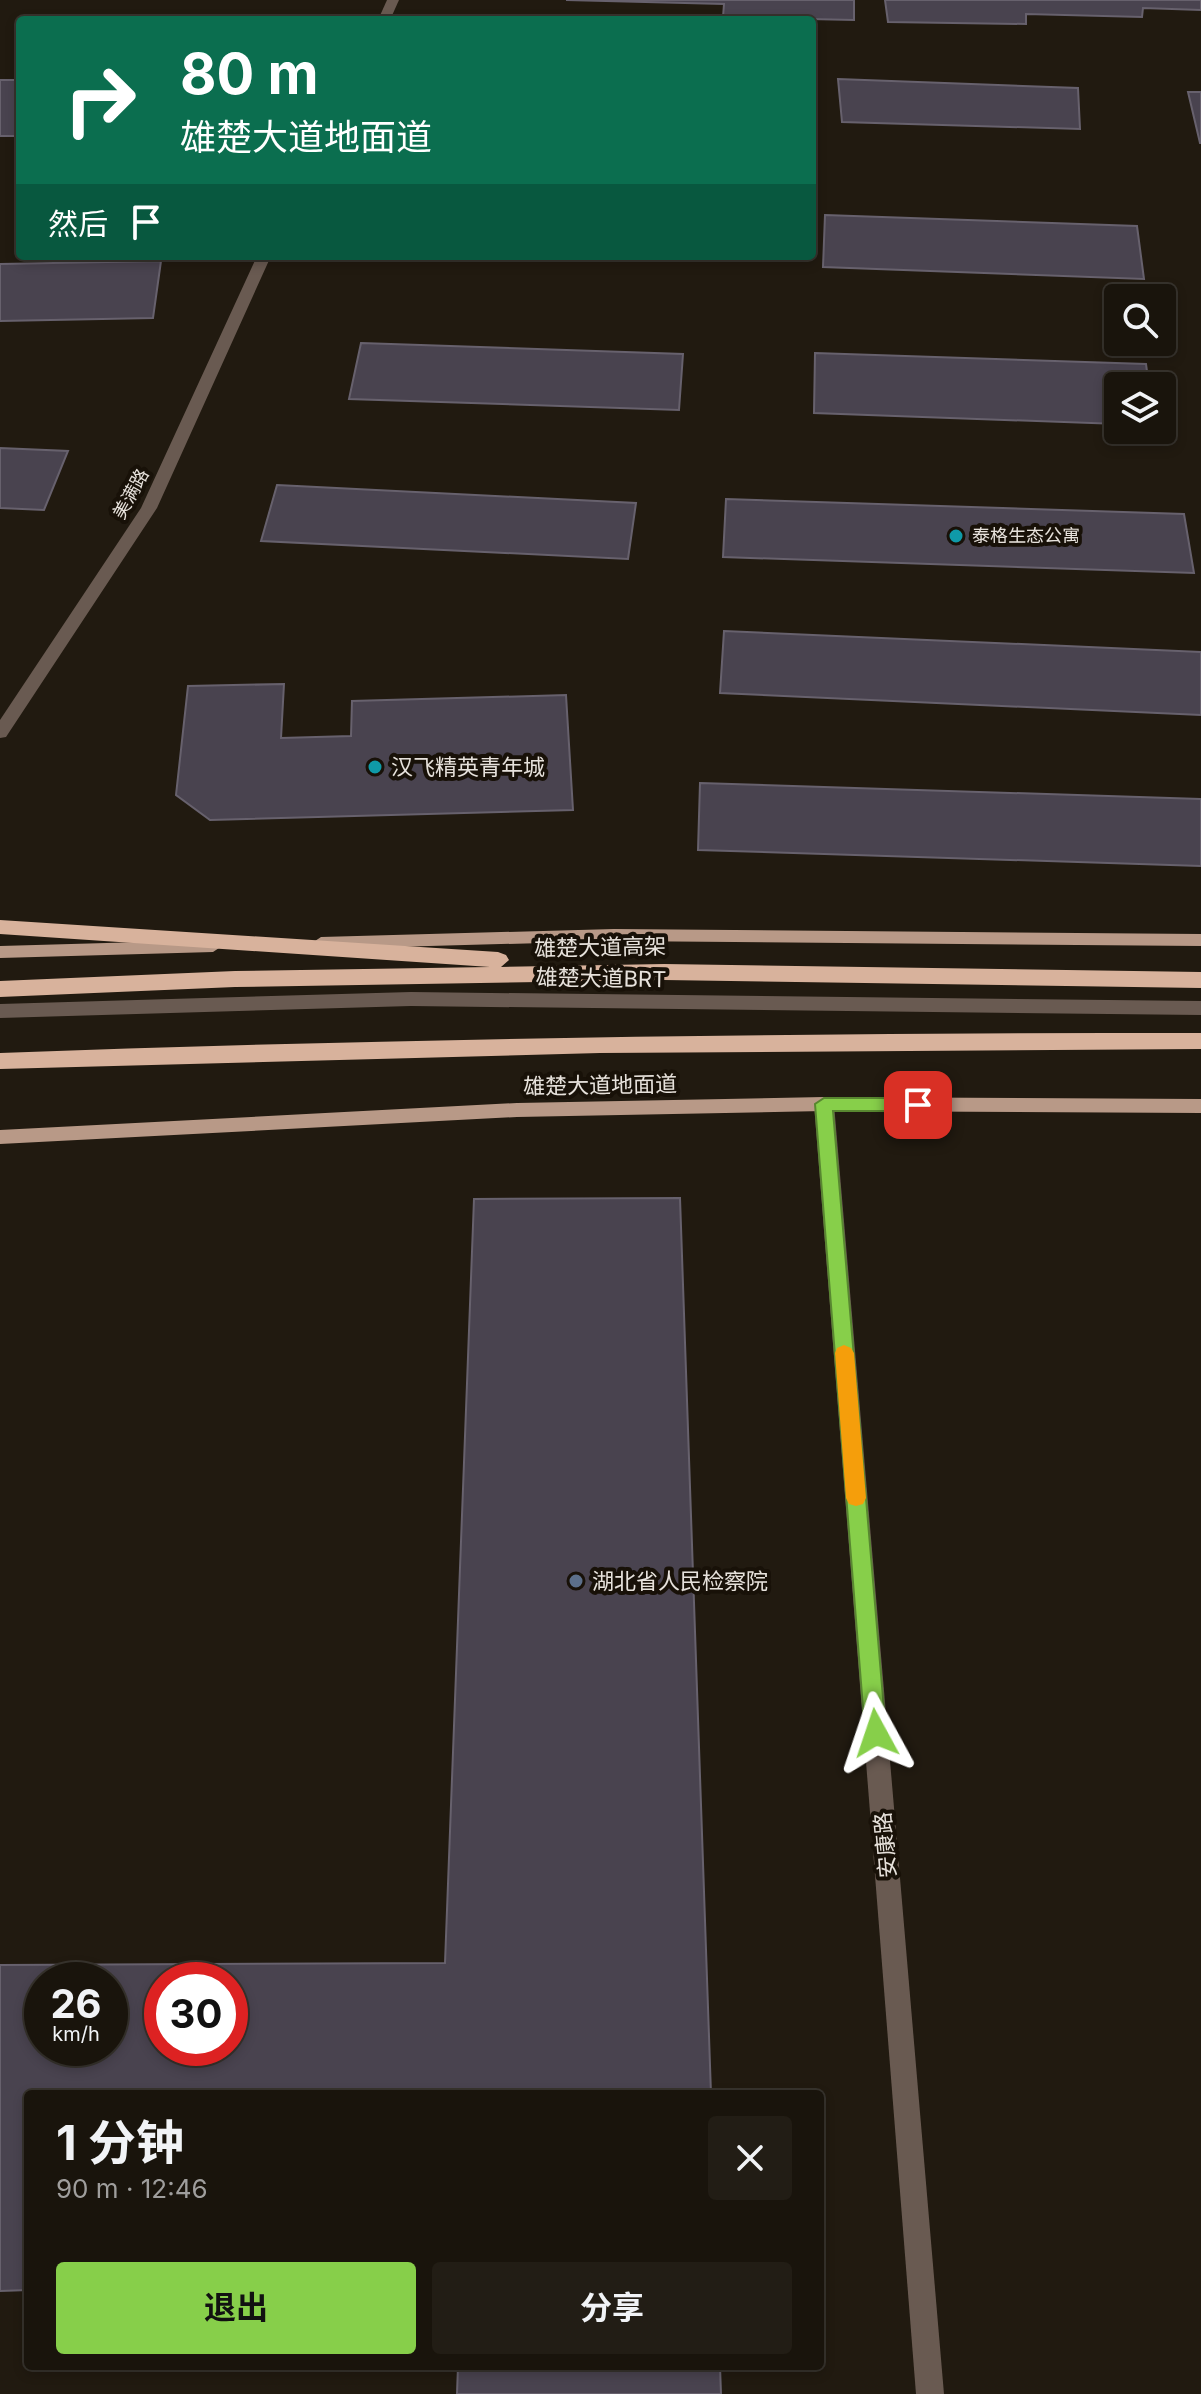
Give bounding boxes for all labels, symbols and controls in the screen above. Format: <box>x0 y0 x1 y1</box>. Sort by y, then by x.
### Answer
text: 80 m <box>180 40 319 108</box>
icon: right <box>48 48 152 152</box>
text: 雄楚大道地面道 <box>180 115 432 159</box>
icon: arrive <box>124 200 168 244</box>
text: 然后 <box>48 206 108 242</box>
map controls <box>1104 284 1176 444</box>
button: search <box>1104 284 1176 356</box>
button: layers <box>1104 372 1176 444</box>
street label: 美满路 <box>108 465 153 522</box>
place label: 泰格生态公寓 <box>972 525 1080 546</box>
marker: 泰格生态公寓 <box>947 527 965 545</box>
place label: 汉飞精英青年城 <box>391 754 545 780</box>
marker: 汉飞精英青年城 <box>366 758 384 776</box>
street label: 雄楚大道高架 <box>534 933 666 961</box>
street label: 雄楚大道BRT <box>535 964 667 992</box>
street label: 雄楚大道地面道 <box>523 1071 677 1099</box>
pin <box>884 1071 952 1139</box>
icon: arrive <box>896 1083 940 1127</box>
place label: 湖北省人民检察院 <box>592 1568 768 1594</box>
marker: 湖北省人民检察院 <box>567 1572 585 1590</box>
position arrow <box>834 1691 918 1775</box>
street label: 安康路 <box>869 1811 901 1879</box>
speed limit sign: 30 <box>144 1962 248 2066</box>
text: 26 <box>50 1979 102 2028</box>
text: km/h <box>52 2022 100 2046</box>
text: 1 分钟 <box>56 2113 184 2172</box>
button: close <box>708 2116 792 2200</box>
text: 90 m · 12:46 <box>56 2173 208 2204</box>
button: 退出 <box>56 2262 416 2354</box>
button: 分享 <box>432 2262 792 2354</box>

